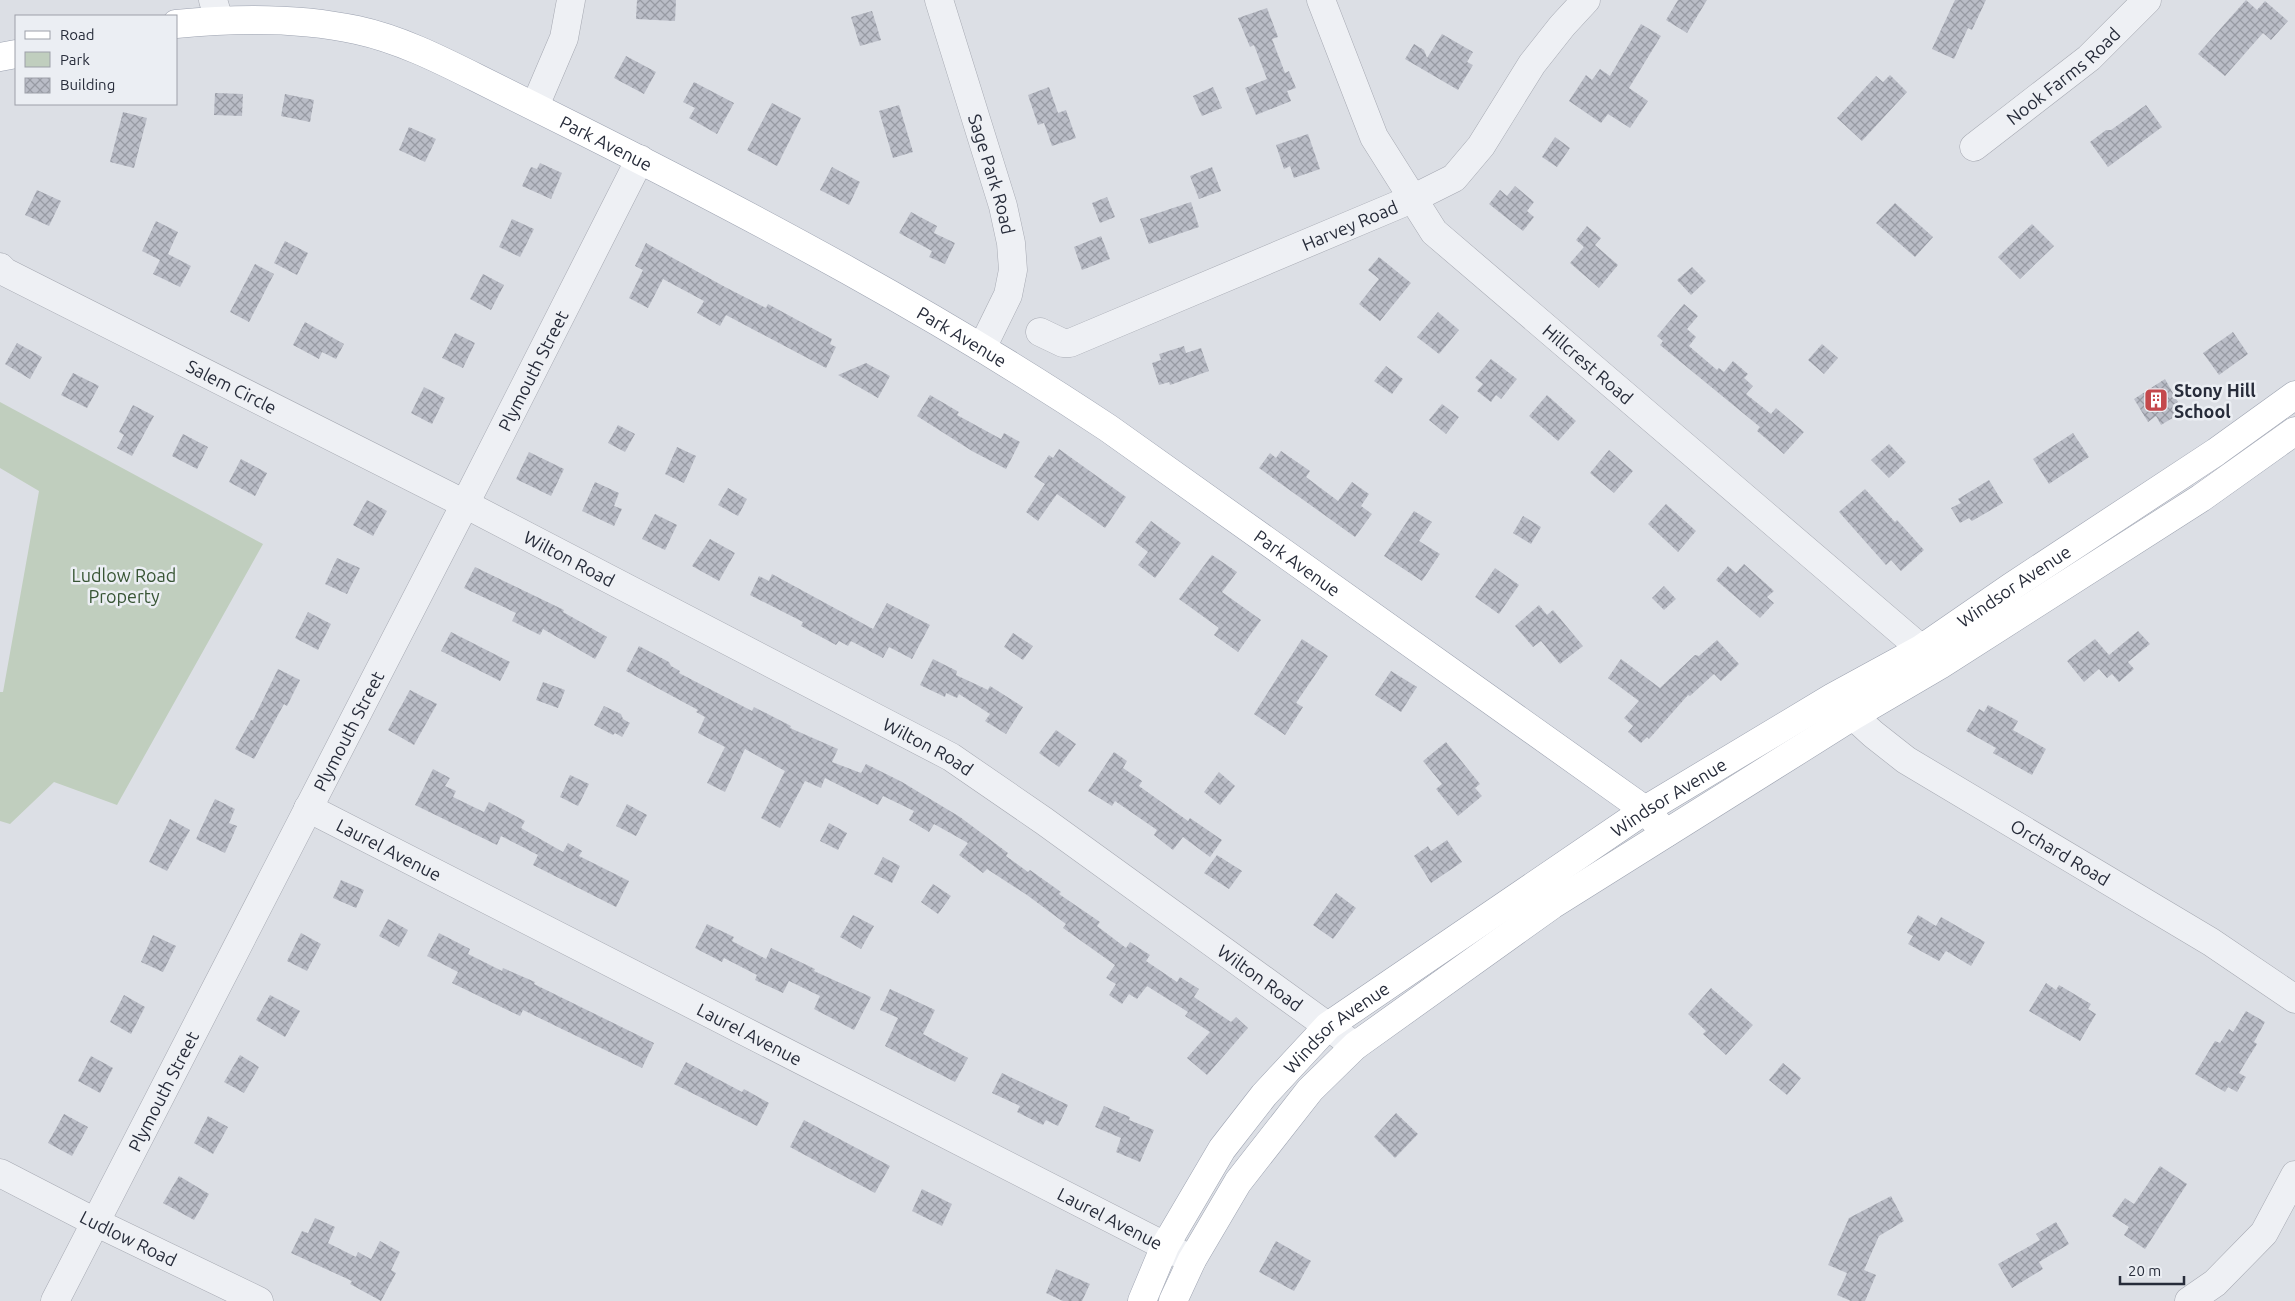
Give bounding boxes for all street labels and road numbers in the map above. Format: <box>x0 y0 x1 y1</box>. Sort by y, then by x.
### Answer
street label: Nook Farms Road <box>2002 23 2124 128</box>
street label: Park Avenue <box>557 111 656 174</box>
street label: Sage Park Road <box>965 111 1019 236</box>
street label: Harvey Road <box>1299 196 1401 254</box>
street label: Park Avenue <box>914 302 1010 371</box>
street label: Plymouth Street <box>494 307 572 434</box>
street label: Hillcrest Road <box>1539 320 1637 408</box>
street label: Salem Circle <box>183 355 280 417</box>
street label: Park Avenue <box>1251 525 1344 600</box>
street label: Wilton Road <box>521 526 618 590</box>
street label: Windsor Avenue <box>1953 541 2074 631</box>
street label: Plymouth Street <box>309 668 387 794</box>
street label: Wilton Road <box>880 714 977 779</box>
street label: Windsor Avenue <box>1607 754 1730 840</box>
street label: Laurel Avenue <box>333 814 445 885</box>
street label: Orchard Road <box>2007 815 2113 889</box>
street label: Wilton Road <box>1214 940 1306 1015</box>
street label: Windsor Avenue <box>1279 978 1393 1077</box>
street label: Laurel Avenue <box>694 999 805 1069</box>
street label: Plymouth Street <box>124 1028 202 1155</box>
street label: Laurel Avenue <box>1054 1183 1166 1253</box>
street label: Ludlow Road <box>77 1206 180 1270</box>

